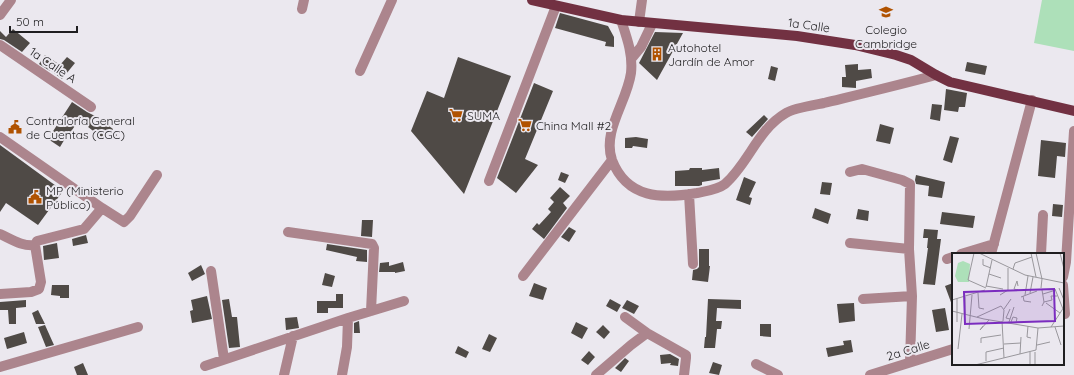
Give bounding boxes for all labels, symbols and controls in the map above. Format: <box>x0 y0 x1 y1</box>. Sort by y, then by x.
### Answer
school or university icon: Colegio Cambridge <box>878 4 894 20</box>
scale bar <box>10 8 77 34</box>
text: 50 m <box>16 14 44 29</box>
street label: 1a Calle <box>787 15 831 35</box>
place label: Colegio Cambridge <box>855 22 917 51</box>
place label: Autohotel Jardín de Amor <box>668 40 755 69</box>
street label: 1a Calle A <box>27 44 79 86</box>
building icon: Autohotel Jardín de Amor <box>649 46 665 62</box>
supermarket icon: SUMA <box>448 107 464 123</box>
place label: SUMA <box>467 108 500 123</box>
place label: Contraloría General de Cuentas (CGC) <box>26 113 135 142</box>
supermarket icon: China Mall #2 <box>517 117 533 133</box>
place label: China Mall #2 <box>536 118 612 133</box>
public building icon: Contraloría General de Cuentas (CGC) <box>7 119 23 135</box>
place label: MP (Ministerio Público) <box>46 183 124 212</box>
public building icon: MP (Ministerio Público) <box>27 189 43 205</box>
inset map <box>952 253 1064 365</box>
street label: 2a Calle <box>885 336 932 364</box>

